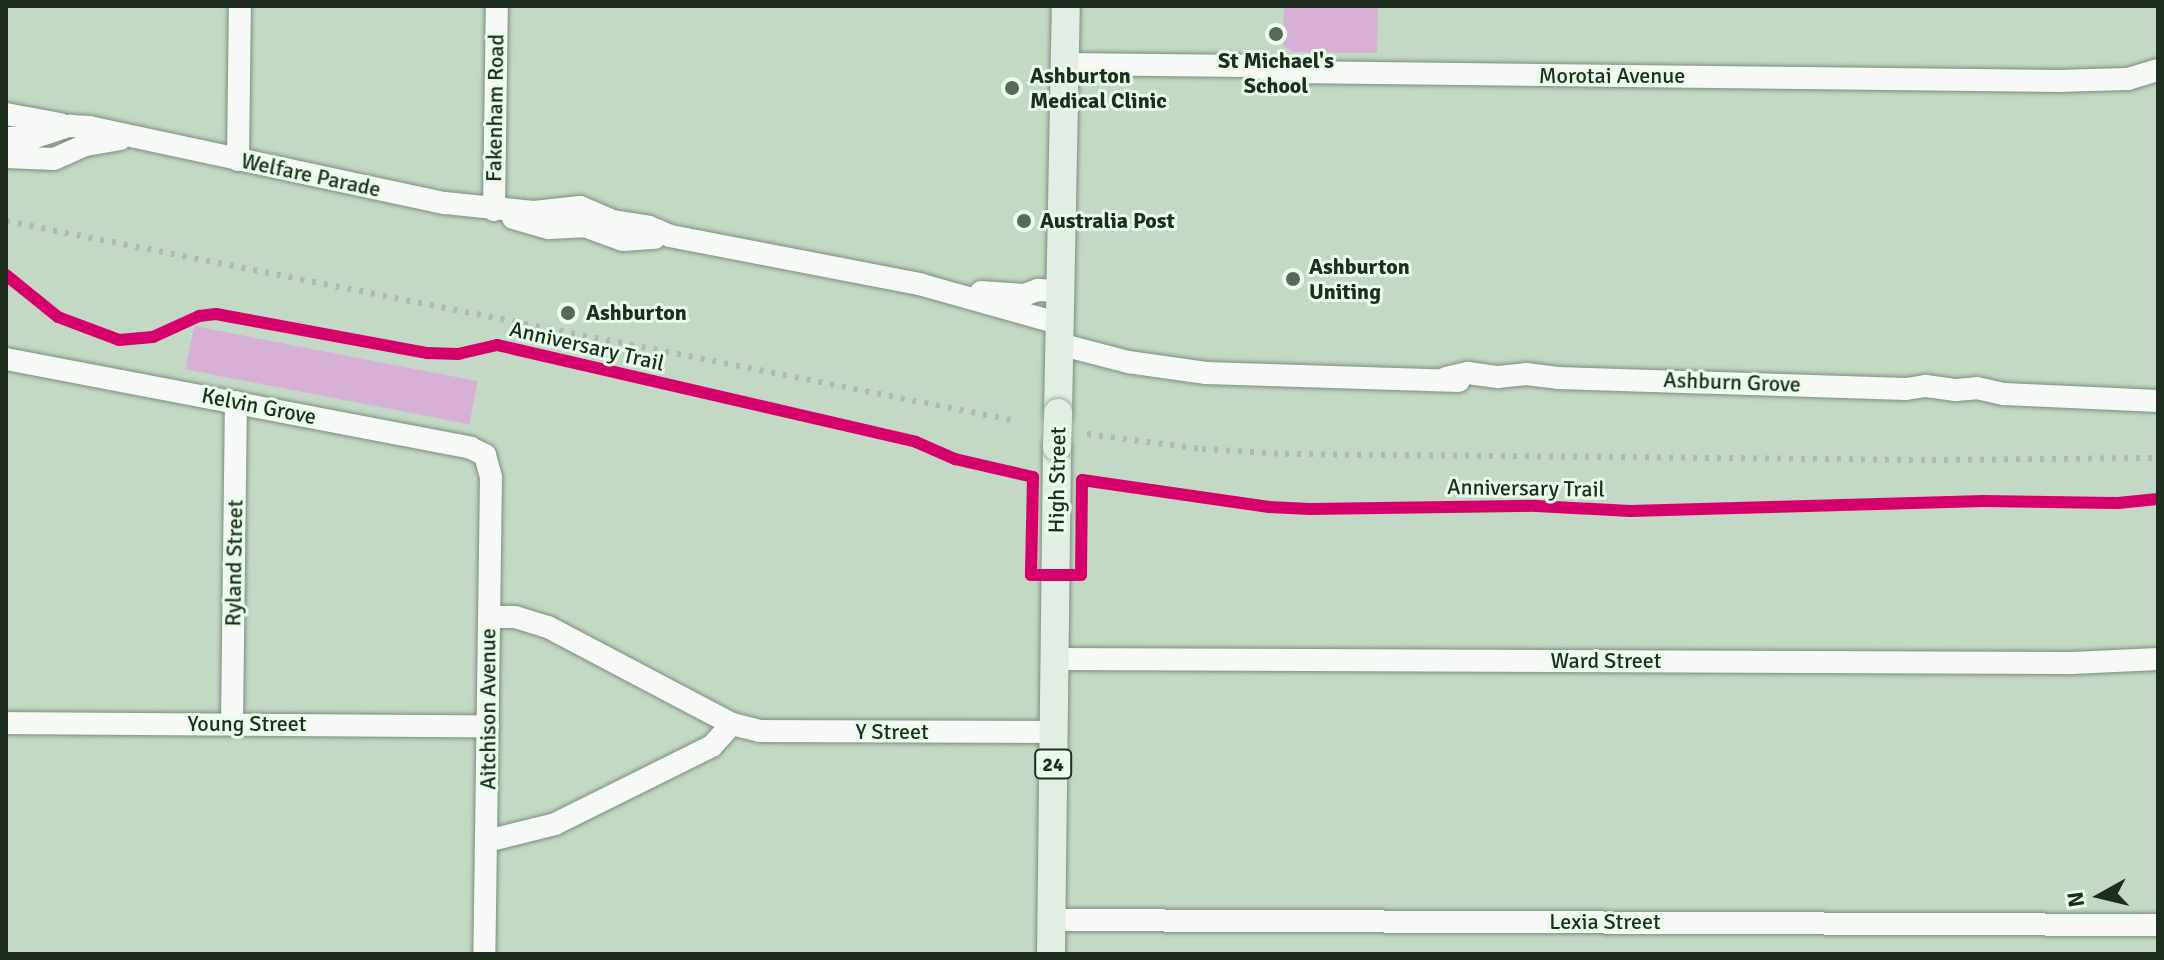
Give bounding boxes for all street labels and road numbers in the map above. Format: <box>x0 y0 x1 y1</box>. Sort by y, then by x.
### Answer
street label: Fakenham Road <box>481 34 509 182</box>
street label: Morotai Avenue <box>1539 63 1685 89</box>
street label: Welfare Parade <box>239 147 383 203</box>
street label: Anniversary Trail <box>507 315 667 377</box>
street label: Ashburn Grove <box>1663 366 1801 398</box>
street label: Kelvin Grove <box>199 382 319 430</box>
street label: High Street <box>1043 426 1071 534</box>
street label: Anniversary Trail <box>1447 473 1605 503</box>
street label: Ryland Street <box>220 499 248 627</box>
street label: Aitchison Avenue <box>475 628 501 790</box>
street label: Ward Street <box>1551 648 1661 674</box>
street label: Young Street <box>187 711 307 737</box>
street label: Y Street <box>855 719 929 745</box>
road number: 24 <box>1033 748 1073 780</box>
street label: Lexia Street <box>1549 909 1661 935</box>

